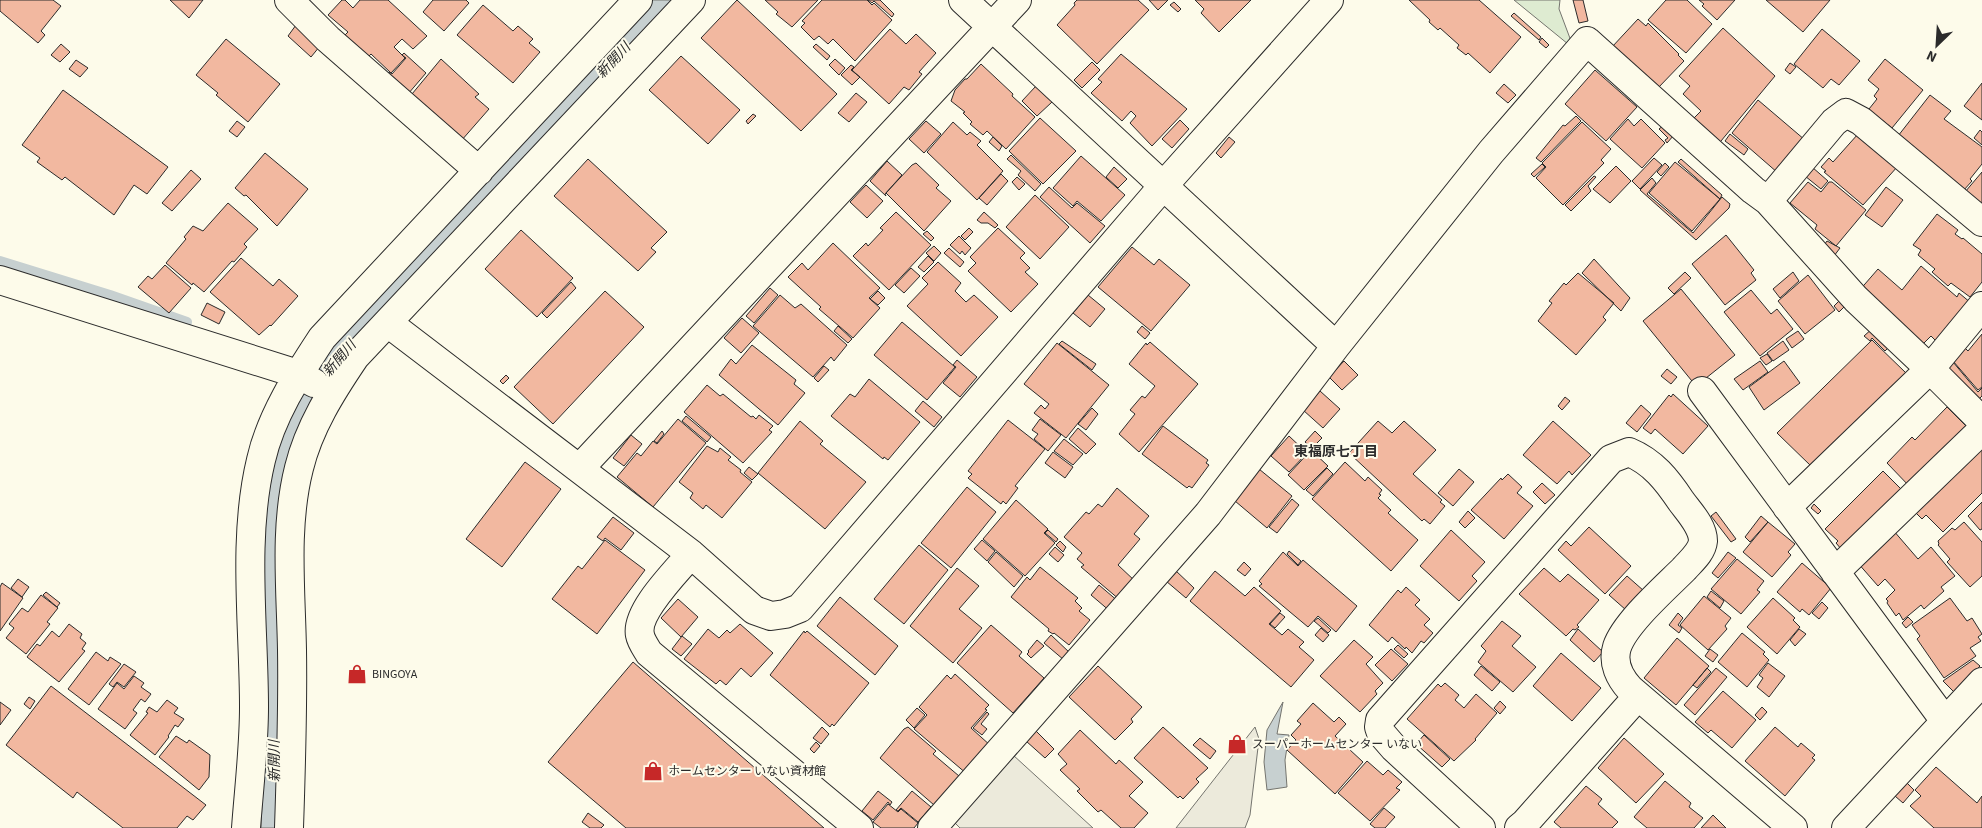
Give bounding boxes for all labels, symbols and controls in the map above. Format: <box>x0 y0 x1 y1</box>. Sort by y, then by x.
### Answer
north arrow <box>1912 20 1962 70</box>
water label: 新開川 <box>592 37 637 83</box>
text: N <box>1923 45 1940 67</box>
water label: 新開川 <box>318 335 362 381</box>
district label: 東福原七丁目 <box>1294 442 1378 462</box>
shop icon: BINGOYA <box>346 663 368 685</box>
place label: BINGOYA <box>372 666 418 683</box>
shop icon: スーパーホームセンター いない <box>1226 733 1248 755</box>
place label: スーパーホームセンター いない <box>1252 736 1422 753</box>
water label: 新開川 <box>265 738 285 782</box>
shop icon: ホームセンター いない資材館 <box>642 760 664 782</box>
place label: ホームセンター いない資材館 <box>668 763 826 780</box>

